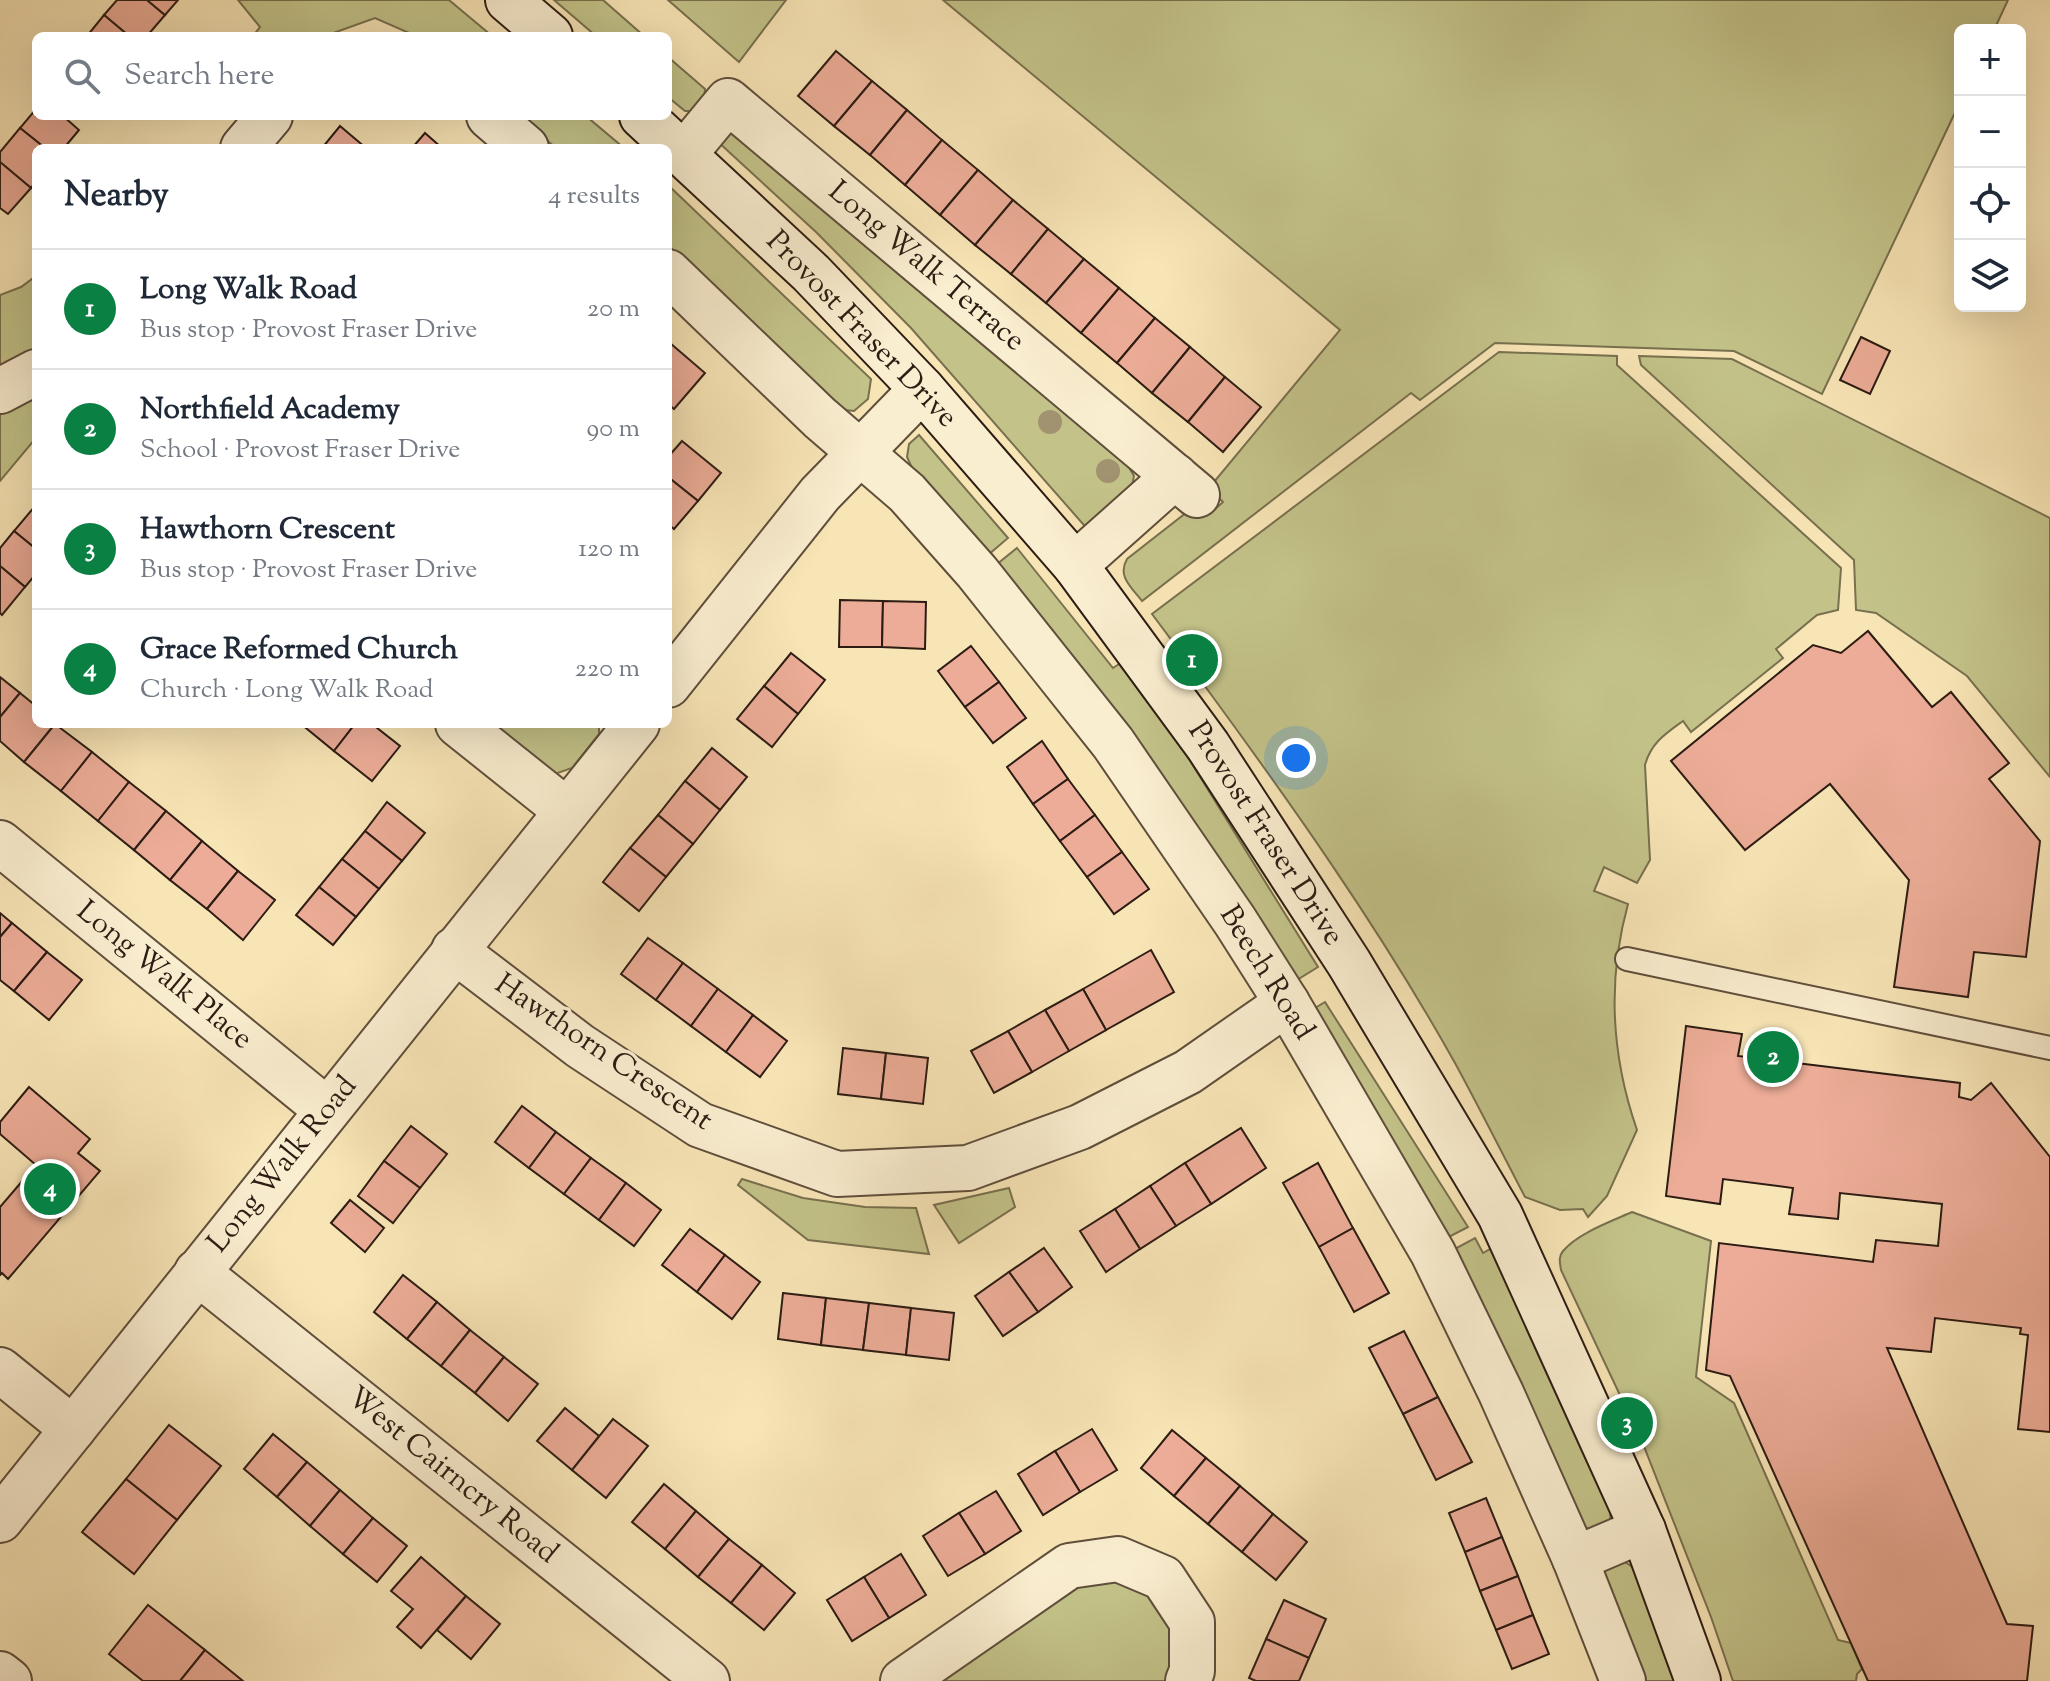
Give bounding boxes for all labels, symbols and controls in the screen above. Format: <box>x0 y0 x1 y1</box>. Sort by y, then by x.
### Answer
map controls <box>1954 24 2026 312</box>
button: + <box>1954 24 2026 96</box>
search box <box>32 32 672 120</box>
icon: search <box>60 54 104 98</box>
text: Search here <box>124 55 274 98</box>
button: − <box>1954 96 2026 168</box>
button: locate <box>1954 168 2026 240</box>
text: Nearby <box>64 172 169 221</box>
street label: Long Walk Terrace <box>818 172 1034 362</box>
text: 4 results <box>548 178 640 215</box>
street label: Provost Fraser Drive <box>755 222 967 438</box>
button: layers <box>1954 240 2026 312</box>
text: Long Walk Road <box>140 269 357 312</box>
text: 1 <box>86 291 94 328</box>
text: 20 m <box>587 291 640 328</box>
text: Bus stop · Provost Fraser Drive <box>140 312 477 349</box>
text: Northfield Academy <box>140 389 400 432</box>
text: 2 <box>84 411 96 448</box>
text: 90 m <box>587 411 640 448</box>
text: School · Provost Fraser Drive <box>140 432 460 469</box>
text: Hawthorn Crescent <box>140 509 395 552</box>
text: 3 <box>85 531 95 568</box>
text: 120 m <box>578 531 640 568</box>
text: Bus stop · Provost Fraser Drive <box>140 552 477 589</box>
text: Grace Reformed Church <box>140 629 458 672</box>
pin: 1 <box>1166 630 1218 690</box>
text: 4 <box>83 651 97 688</box>
text: 220 m <box>575 651 640 688</box>
text: Church · Long Walk Road <box>140 672 433 709</box>
street label: Provost Fraser Drive <box>1176 713 1354 955</box>
your location <box>1276 738 1316 778</box>
street label: Long Walk Place <box>67 891 261 1061</box>
street label: Beech Road <box>1208 897 1324 1049</box>
street label: Hawthorn Crescent <box>485 964 721 1142</box>
pin: 2 <box>1747 1027 1799 1087</box>
street label: Long Walk Road <box>198 1067 368 1263</box>
pin: 4 <box>24 1159 76 1219</box>
street label: West Cairncry Road <box>337 1377 567 1575</box>
pin: 3 <box>1601 1393 1653 1453</box>

